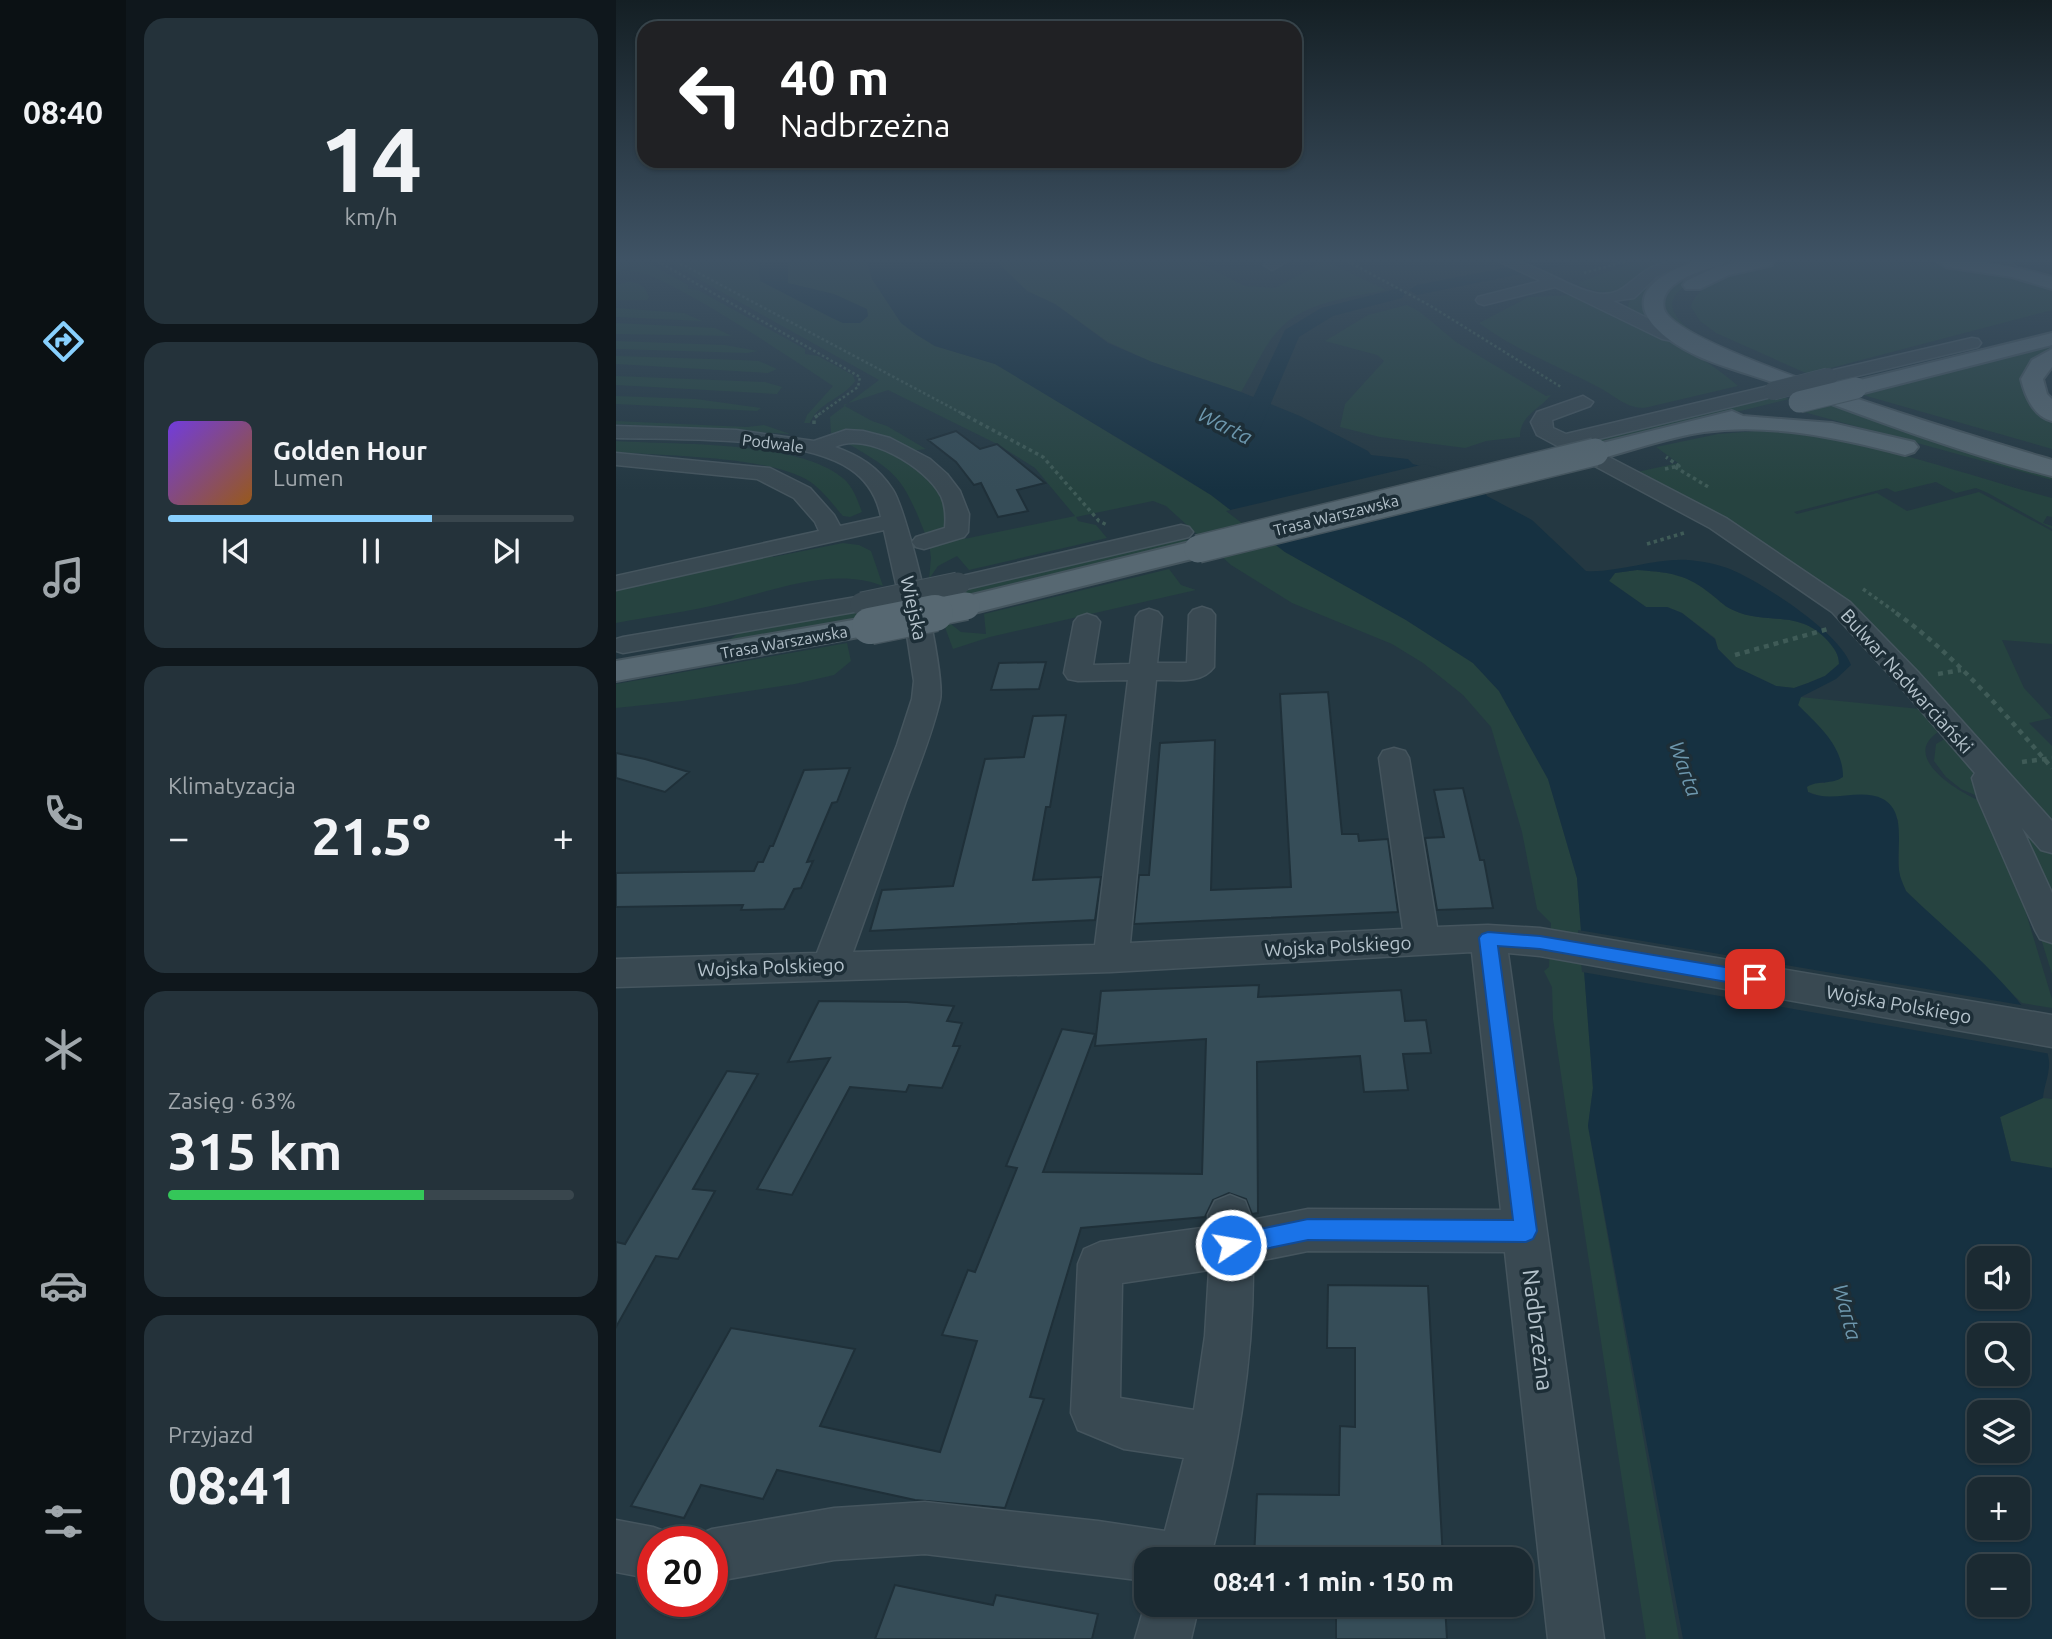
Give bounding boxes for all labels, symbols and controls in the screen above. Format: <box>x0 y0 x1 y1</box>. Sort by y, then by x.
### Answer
icon: left <box>665 49 756 140</box>
text: 40 m <box>780 49 889 104</box>
text: 08:40 <box>23 94 103 130</box>
text: 14 <box>320 107 422 209</box>
text: Nadbrzeżna <box>780 107 950 143</box>
text: km/h <box>344 204 398 229</box>
icon: directions <box>39 317 88 366</box>
water label: Warta <box>1195 401 1256 449</box>
street label: Podwale <box>741 430 805 456</box>
text: Golden Hour <box>273 436 427 465</box>
text: Lumen <box>273 465 344 490</box>
street label: Trasa Warszawska <box>1272 491 1400 539</box>
icon: previous <box>217 532 255 570</box>
icon: pause <box>352 532 390 570</box>
icon: next <box>487 532 525 570</box>
icon: music <box>39 553 88 602</box>
street label: Wiejska <box>896 574 932 642</box>
street label: Bulwar Nadwarciański <box>1836 604 1978 758</box>
street label: Trasa Warszawska <box>719 622 849 662</box>
water label: Warta <box>1665 738 1707 800</box>
text: Klimatyzacja <box>168 773 296 798</box>
icon: phone <box>39 789 88 838</box>
text: 21.5° <box>311 807 431 865</box>
text: − <box>168 816 189 858</box>
text: + <box>553 816 574 858</box>
street label: Wojska Polskiego <box>1264 931 1412 961</box>
pin <box>1725 949 1785 1009</box>
street label: Wojska Polskiego <box>697 953 845 981</box>
icon: arrive <box>1736 960 1774 998</box>
street label: Wojska Polskiego <box>1825 980 1973 1028</box>
icon: climate <box>39 1025 88 1074</box>
text: Zasięg · 63% <box>168 1088 296 1113</box>
text: 315 km <box>168 1122 342 1180</box>
position arrow <box>1194 1208 1268 1282</box>
map controls <box>1967 1246 2030 1617</box>
button: sound <box>1967 1246 2030 1309</box>
icon: car <box>39 1261 88 1310</box>
street label: Nadbrzeżna <box>1519 1268 1558 1392</box>
water label: Warta <box>1829 1281 1867 1342</box>
button: search <box>1967 1323 2030 1386</box>
button: layers <box>1967 1400 2030 1463</box>
text: Przyjazd <box>168 1422 253 1447</box>
text: 08:41 <box>168 1456 298 1514</box>
button: + <box>1967 1477 2030 1540</box>
icon: filters <box>39 1497 88 1546</box>
speed limit sign: 20 <box>637 1526 728 1617</box>
button: − <box>1967 1554 2030 1617</box>
text: 08:41 · 1 min · 150 m <box>1213 1567 1454 1596</box>

